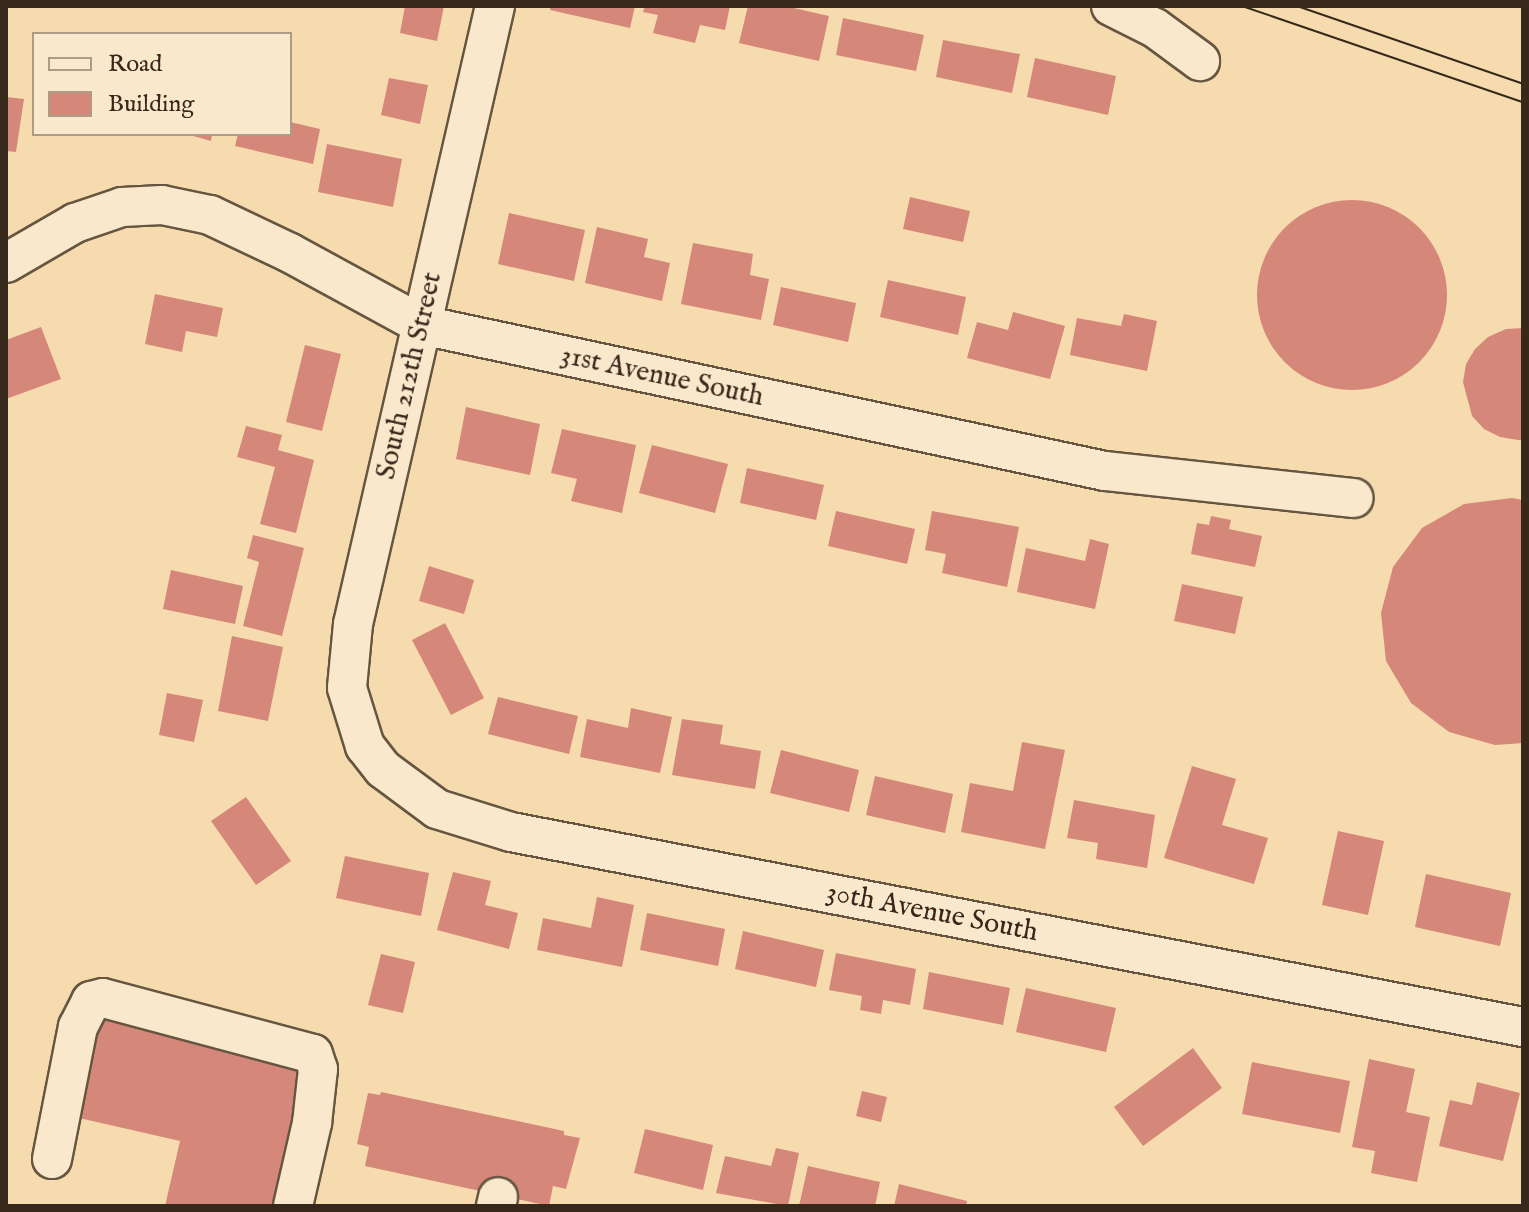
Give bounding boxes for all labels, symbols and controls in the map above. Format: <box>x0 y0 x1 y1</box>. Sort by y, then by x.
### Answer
legend <box>32 32 292 136</box>
text: Road <box>108 49 162 80</box>
text: Building <box>108 89 194 120</box>
street label: South 212th Street <box>370 269 450 483</box>
street label: 31st Avenue South <box>558 339 766 415</box>
street label: 30th Avenue South <box>823 876 1041 950</box>

